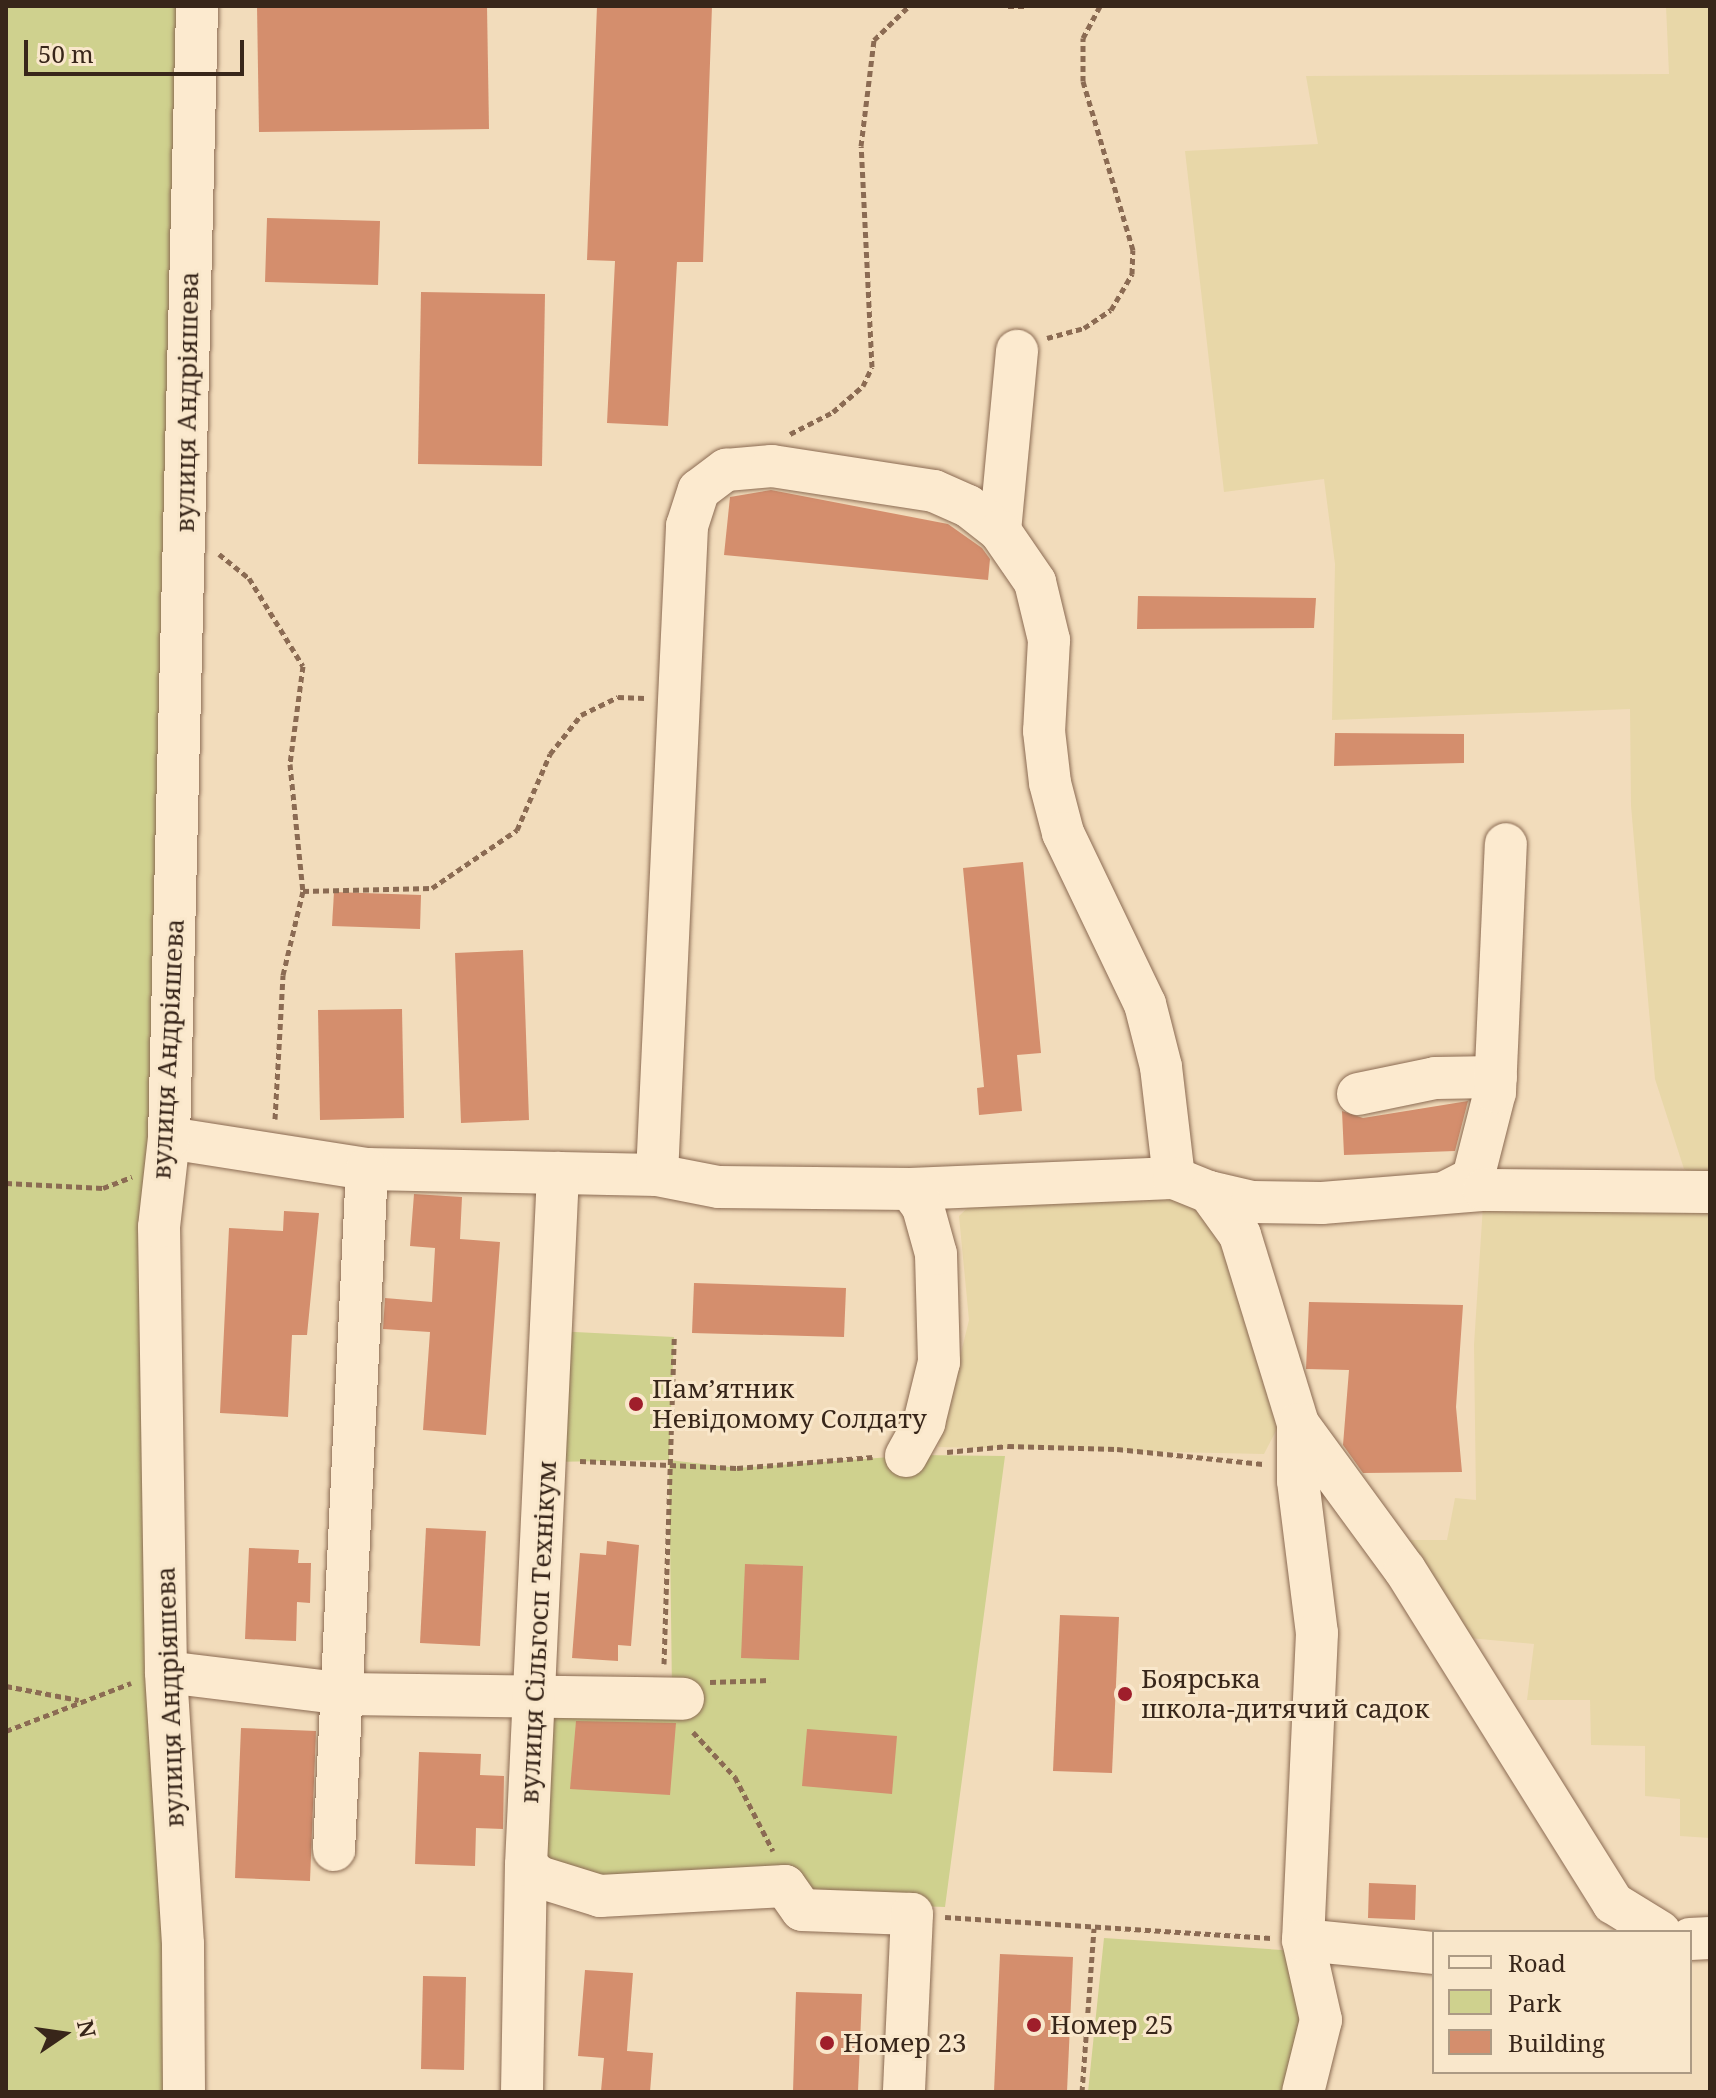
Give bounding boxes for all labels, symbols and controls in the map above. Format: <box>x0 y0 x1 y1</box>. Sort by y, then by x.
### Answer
scale bar <box>28 24 248 74</box>
text: 50 m <box>38 37 94 70</box>
street label: вулиця Андріяшева <box>169 271 205 533</box>
street label: вулиця Андріяшева <box>146 918 190 1180</box>
place label: Пам’ятник Невідомому Солдату <box>652 1373 927 1434</box>
marker: Пам’ятник Невідомому Солдату <box>627 1395 645 1413</box>
street label: вулиця Сільгосп Технікум <box>513 1460 563 1804</box>
street label: вулиця Андріяшева <box>150 1566 190 1828</box>
place label: Боярська школа-дитячий садок <box>1141 1663 1429 1724</box>
marker: Боярська школа-дитячий садок <box>1116 1685 1134 1703</box>
legend <box>1432 1930 1692 2074</box>
text: Road <box>1508 1946 1566 1979</box>
text: Park <box>1508 1986 1561 2019</box>
north arrow <box>24 1994 104 2074</box>
place label: Номер 25 <box>1050 2009 1173 2041</box>
marker: Номер 25 <box>1025 2016 1043 2034</box>
text: N <box>71 2017 104 2040</box>
text: Building <box>1508 2026 1605 2059</box>
place label: Номер 23 <box>843 2027 966 2059</box>
marker: Номер 23 <box>818 2034 836 2052</box>

